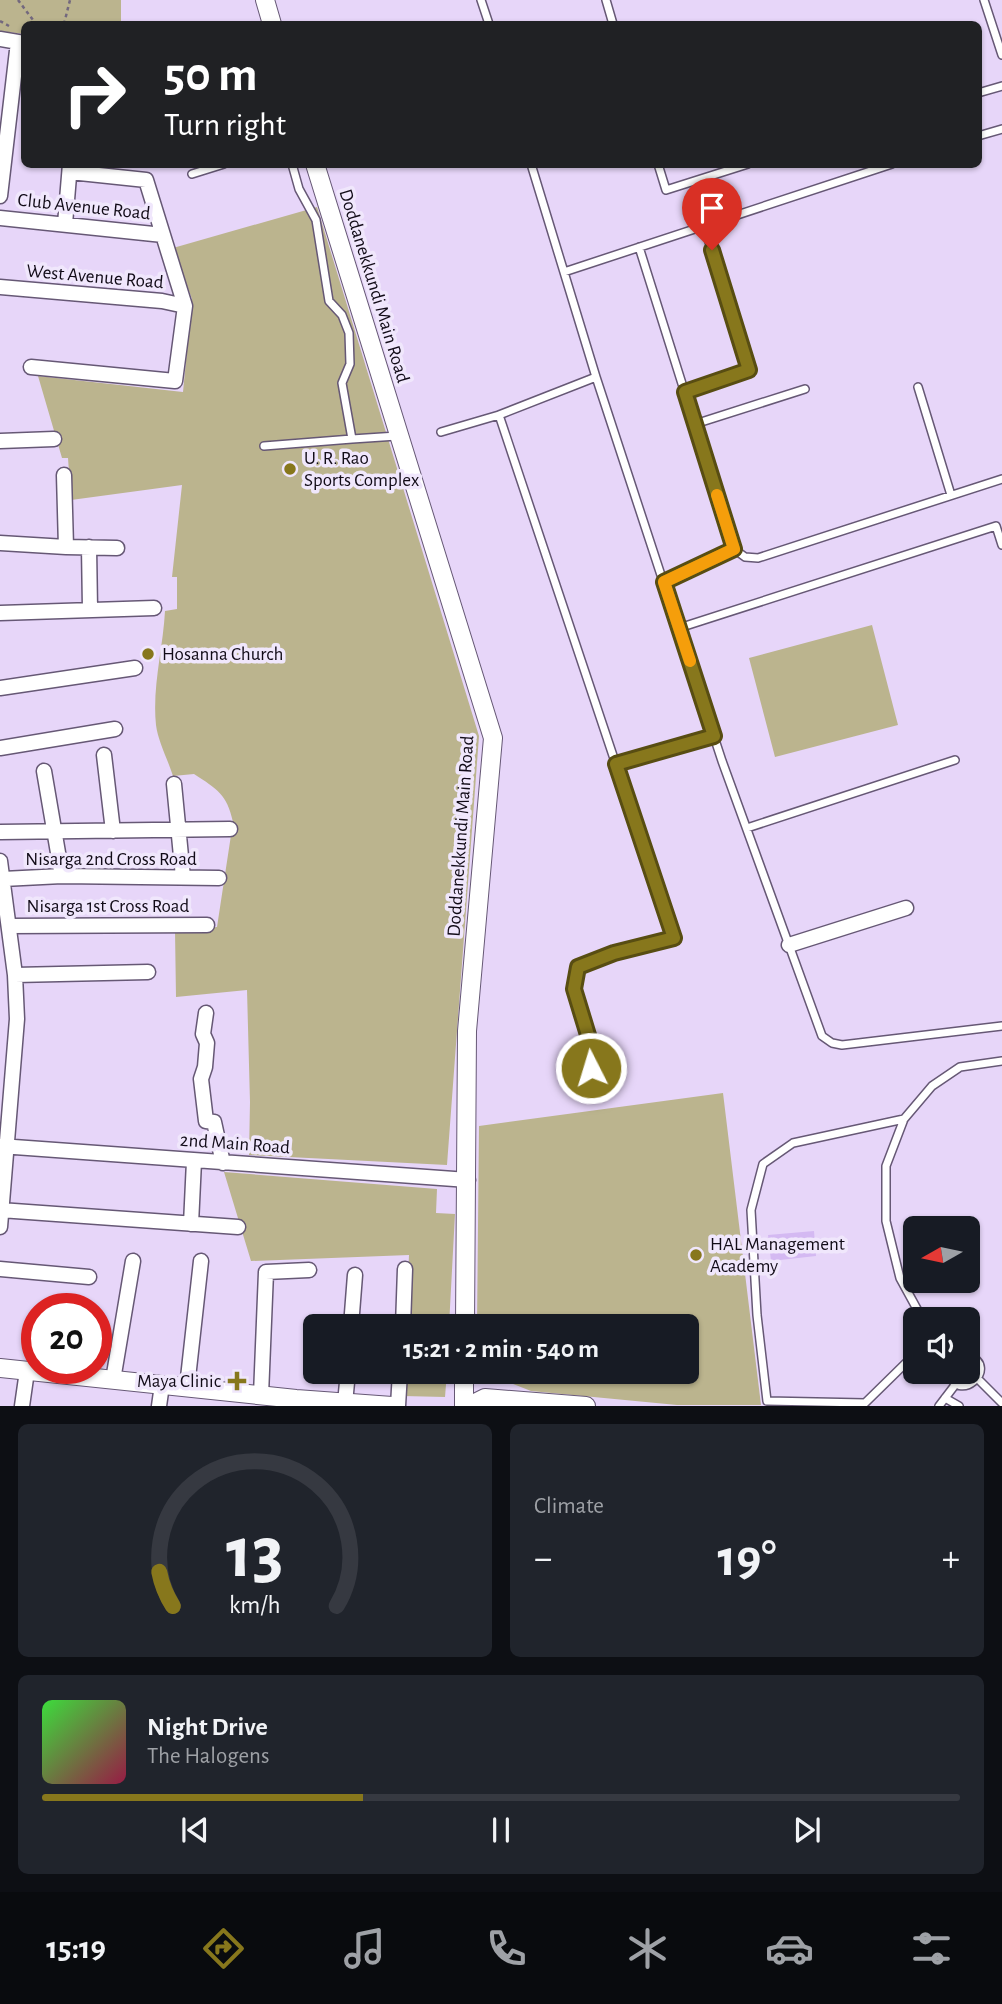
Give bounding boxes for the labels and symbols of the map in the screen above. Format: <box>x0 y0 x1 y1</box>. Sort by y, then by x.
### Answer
pin <box>682 178 742 250</box>
street label: Doddanekkundi Main Road <box>335 187 413 385</box>
street label: Club Avenue Road <box>17 191 152 223</box>
street label: West Avenue Road <box>26 262 164 292</box>
place label: U. R. Rao Sports Complex <box>304 449 419 490</box>
marker: U. R. Rao Sports Complex <box>282 461 298 477</box>
place label: Hosanna Church <box>162 645 283 664</box>
marker: Hosanna Church <box>140 646 156 662</box>
street label: Doddanekkundi Main Road <box>444 735 478 937</box>
street label: Nisarga 2nd Cross Road <box>25 850 197 869</box>
street label: Nisarga 1st Cross Road <box>27 897 190 916</box>
position arrow <box>554 1031 628 1105</box>
street label: 2nd Main Road <box>179 1131 291 1157</box>
north arrow <box>903 1216 980 1293</box>
place label: HAL Management Academy <box>710 1235 845 1276</box>
marker: HAL Management Academy <box>688 1247 704 1263</box>
speed limit sign: 20 <box>21 1293 112 1384</box>
marker: Maya Clinic <box>227 1371 247 1391</box>
place label: Maya Clinic <box>137 1372 221 1391</box>

